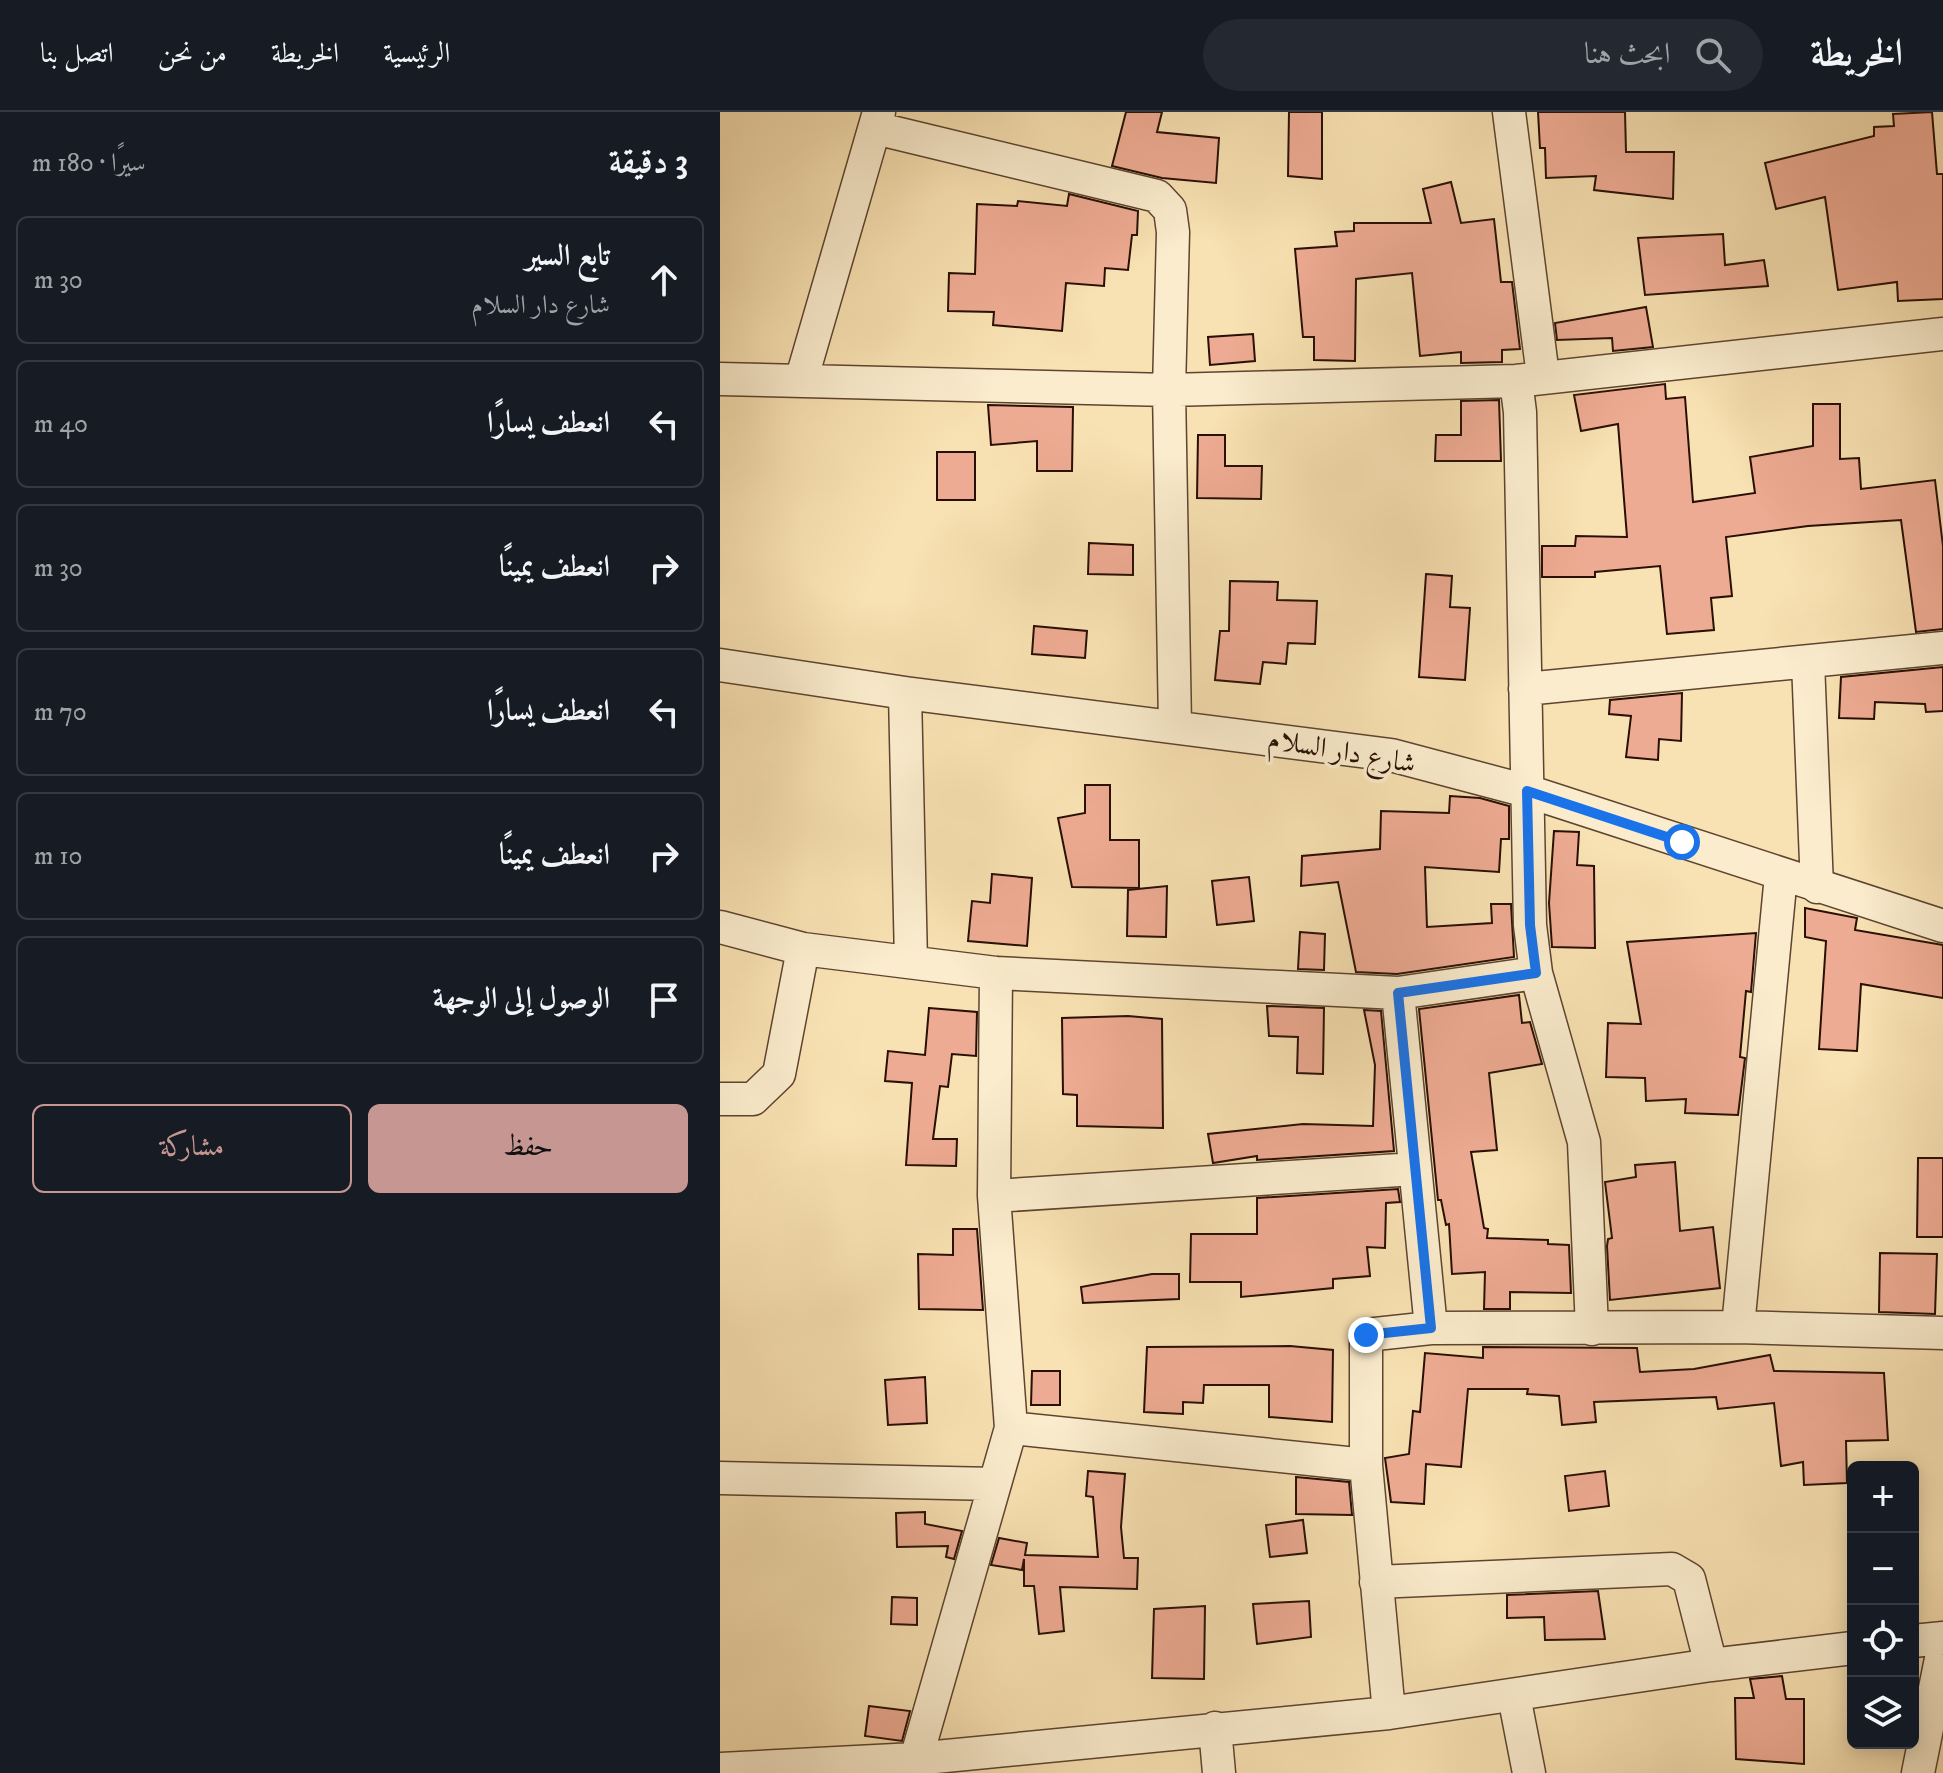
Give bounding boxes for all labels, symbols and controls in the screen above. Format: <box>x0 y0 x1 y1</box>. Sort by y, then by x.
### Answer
search box <box>1203 19 1763 91</box>
text: الخريطة <box>1811 30 1903 78</box>
icon: search <box>1691 33 1735 77</box>
text: اتصل بنا <box>40 36 114 71</box>
text: من نحن <box>158 36 227 71</box>
text: الخريطة <box>271 36 339 71</box>
text: الرئيسية <box>383 36 450 71</box>
text: ابحث هنا <box>1584 36 1671 73</box>
text: 3 دقيقة <box>609 141 688 183</box>
text: سيرًا · 180 m <box>32 147 146 180</box>
text: تابع السير <box>525 238 610 275</box>
icon: ahead <box>642 258 686 302</box>
text: 30 m <box>34 264 83 297</box>
text: شارع دار السلام <box>471 289 610 322</box>
icon: left <box>642 402 686 446</box>
text: انعطف يسارًا <box>487 405 610 442</box>
text: 40 m <box>34 408 88 441</box>
icon: right <box>642 546 686 590</box>
text: انعطف يمينًا <box>499 549 610 586</box>
text: 30 m <box>34 552 83 585</box>
icon: left <box>642 690 686 734</box>
text: انعطف يسارًا <box>487 693 610 730</box>
text: 70 m <box>34 696 87 729</box>
street label: شارع دار السلام <box>1264 721 1418 788</box>
route start <box>1664 824 1700 860</box>
icon: right <box>642 834 686 878</box>
text: انعطف يمينًا <box>499 837 610 874</box>
text: 10 m <box>34 840 83 873</box>
icon: arrive <box>642 978 686 1022</box>
text: الوصول إلى الوجهة <box>433 981 610 1018</box>
button: مشاركة <box>32 1104 352 1193</box>
button: حفظ <box>368 1104 688 1193</box>
route end <box>1348 1317 1384 1353</box>
map controls <box>1847 1461 1919 1749</box>
button: + <box>1847 1461 1919 1533</box>
button: − <box>1847 1533 1919 1605</box>
button: locate <box>1847 1605 1919 1677</box>
button: layers <box>1847 1677 1919 1749</box>

